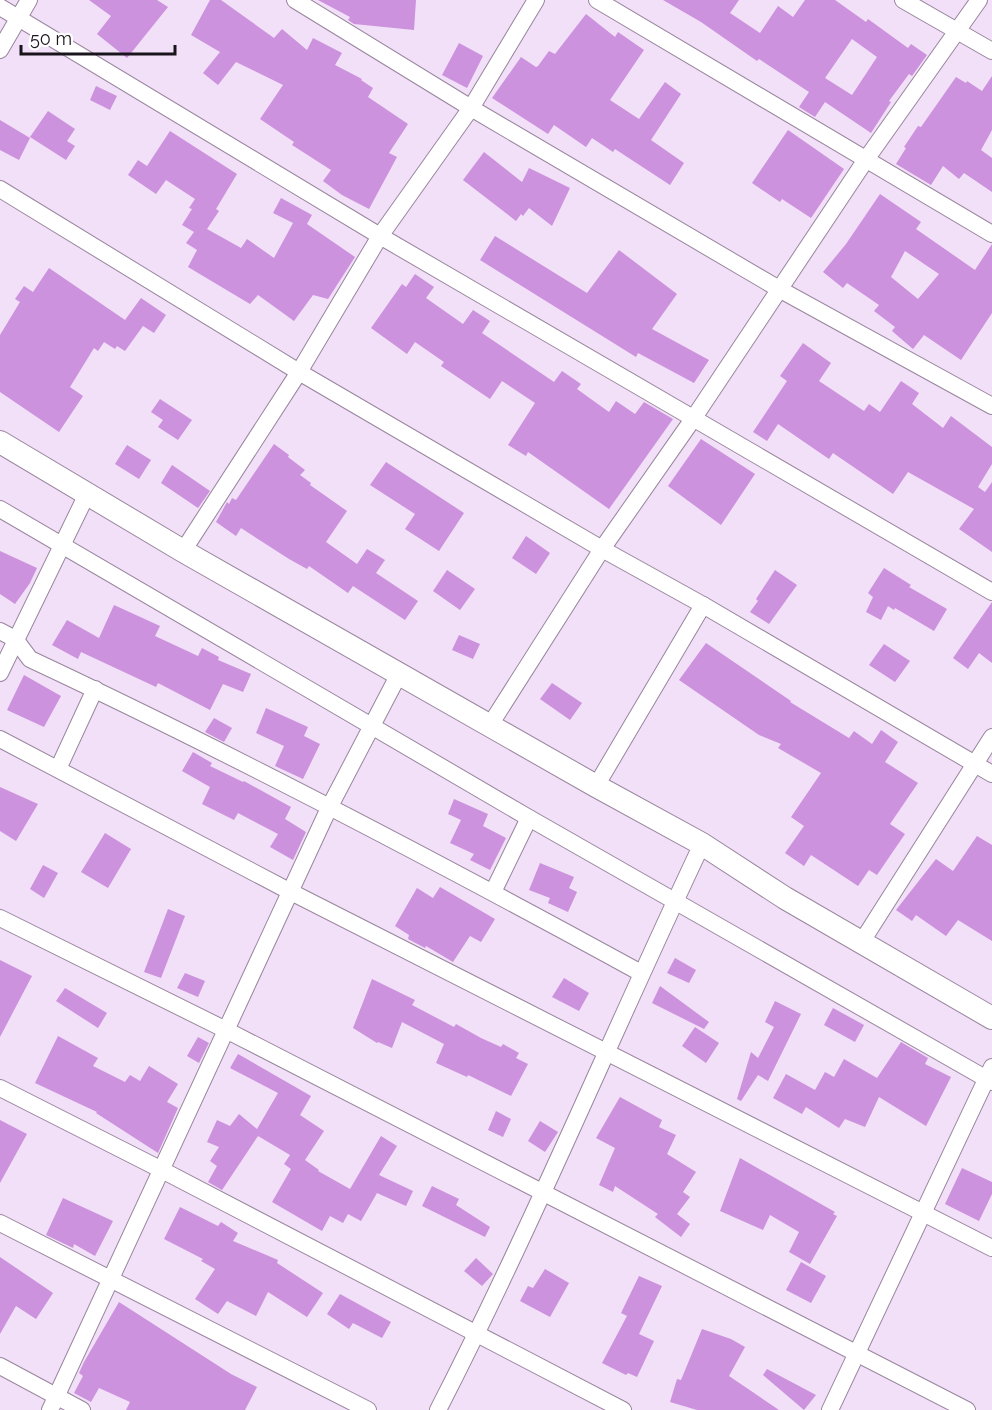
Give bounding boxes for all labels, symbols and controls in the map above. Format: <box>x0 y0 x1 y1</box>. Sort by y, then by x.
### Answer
scale bar <box>21 18 176 56</box>
text: 50 m <box>30 28 72 49</box>

